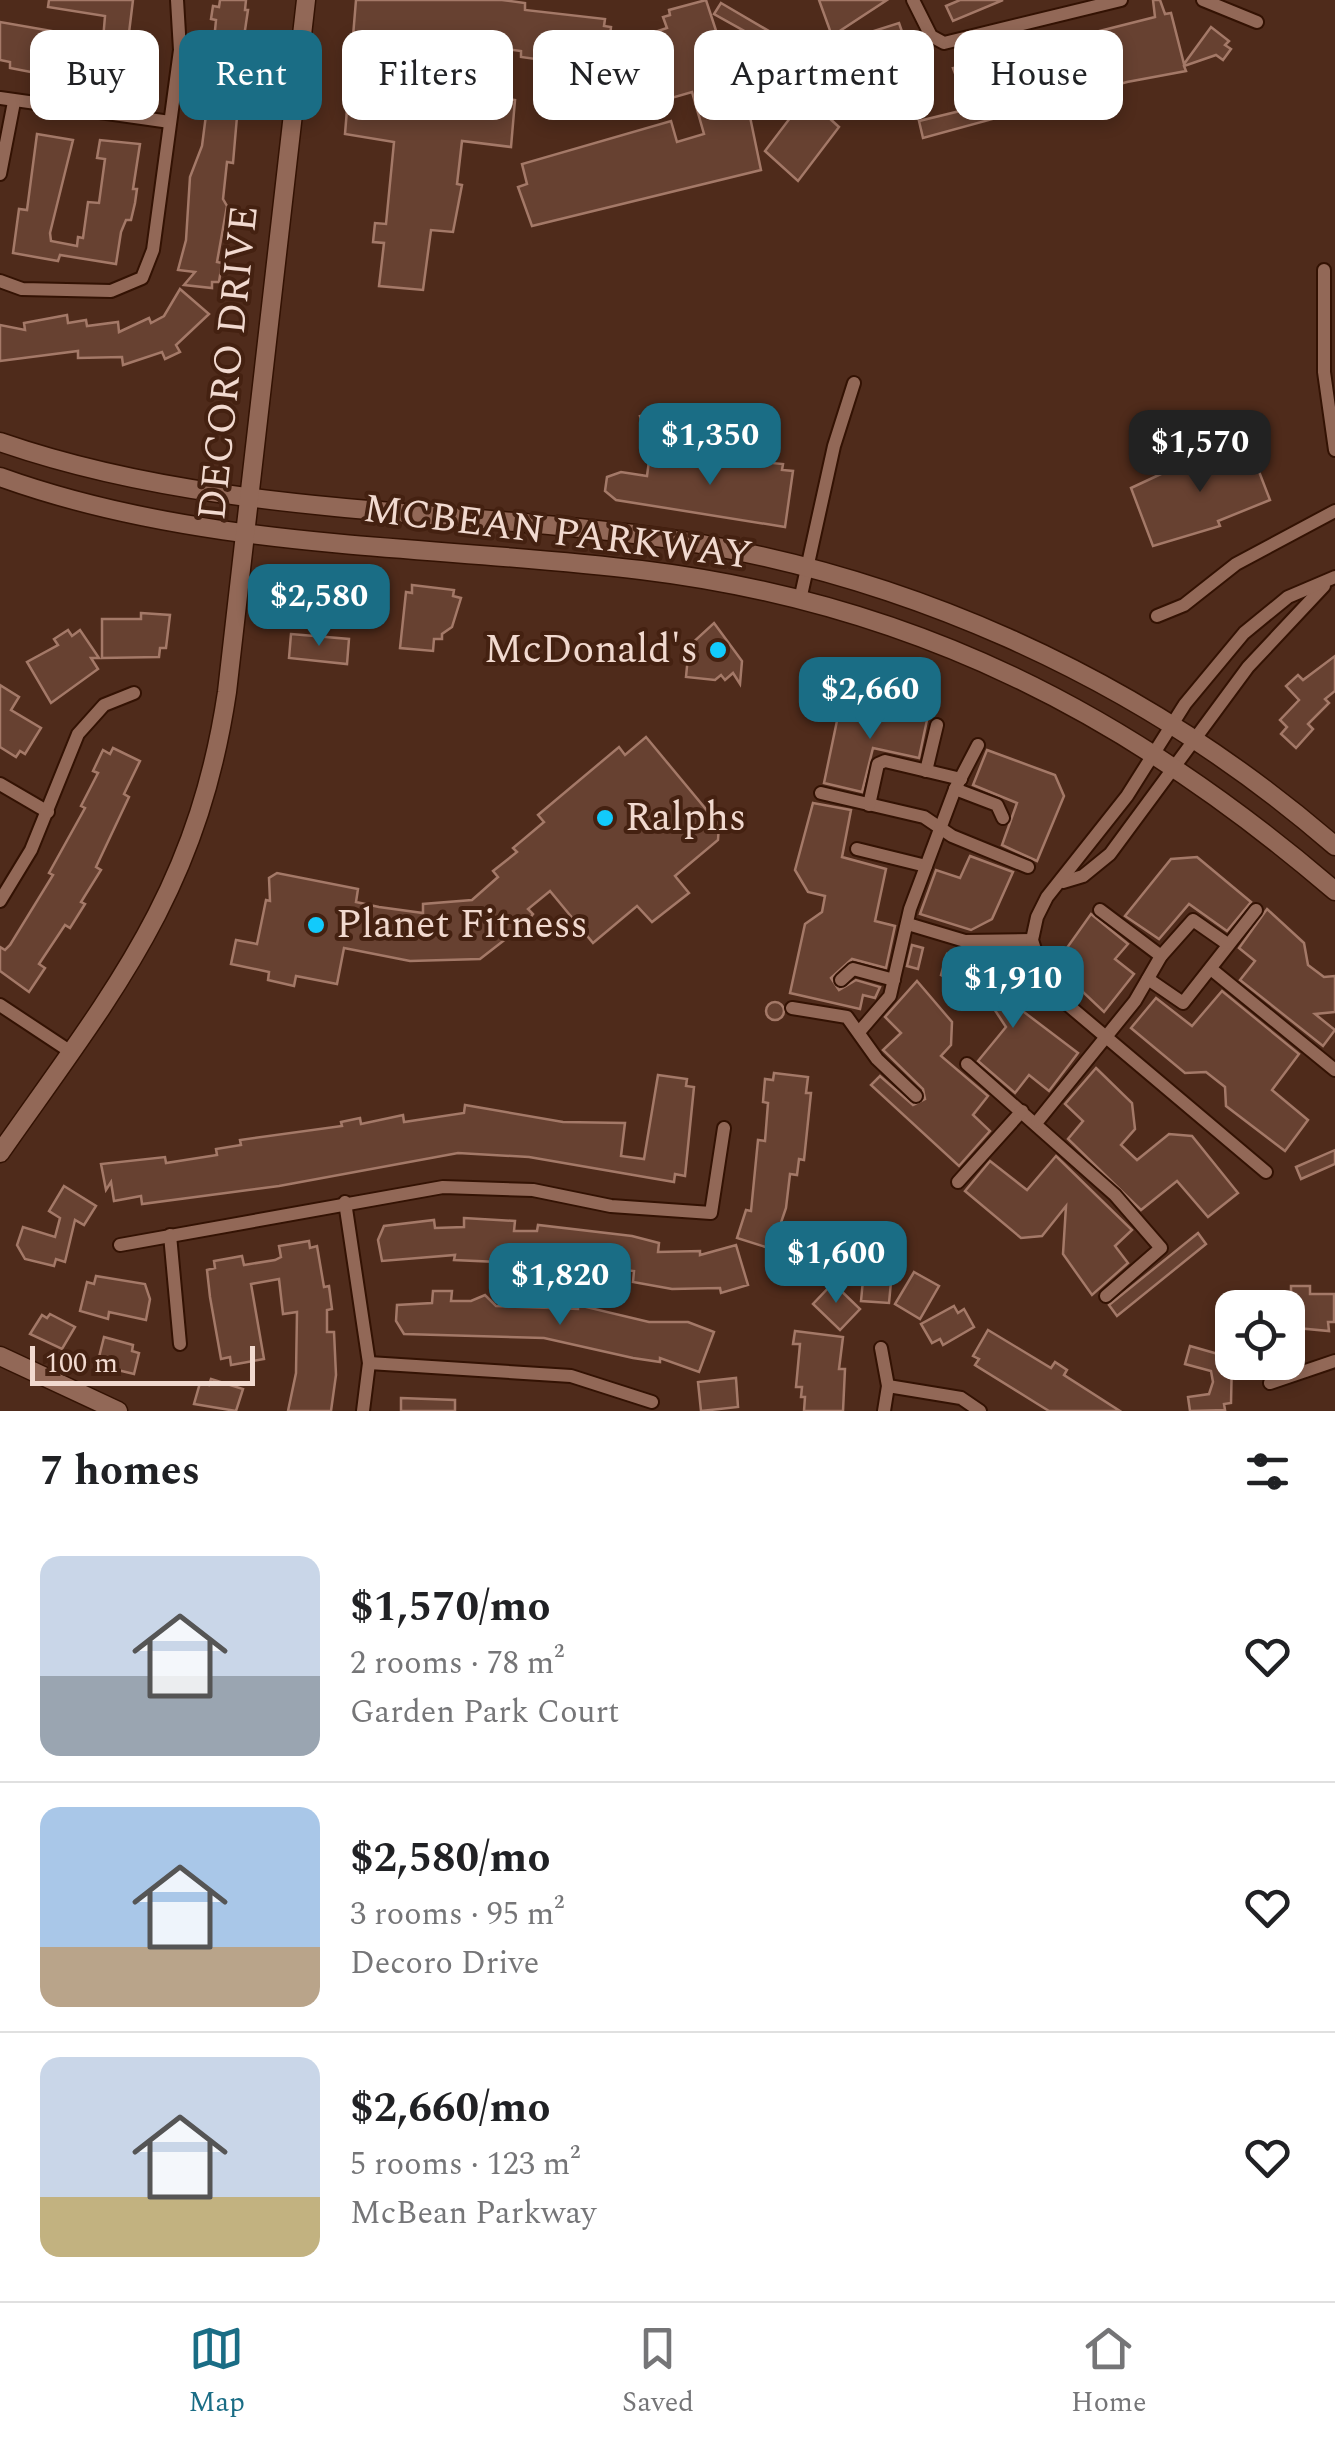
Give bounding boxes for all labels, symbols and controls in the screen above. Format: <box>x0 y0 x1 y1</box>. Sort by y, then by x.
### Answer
chip: Buy <box>30 30 159 120</box>
chip: Rent <box>179 30 322 120</box>
chip: Filters <box>342 30 513 120</box>
chip: New <box>533 30 674 120</box>
chip: Apartment <box>694 30 934 120</box>
chip: House <box>954 30 1123 120</box>
street label: DECORO DRIVE <box>182 203 276 523</box>
pin: $1,350 <box>629 403 791 488</box>
pin: $1,570 <box>1119 410 1281 495</box>
text: $1,350 <box>661 411 759 460</box>
text: $1,570 <box>1151 418 1249 467</box>
street label: MCBEAN PARKWAY <box>360 479 756 587</box>
pin: $2,580 <box>238 564 400 649</box>
text: $2,580 <box>270 572 368 621</box>
place label: McDonald's <box>484 620 698 681</box>
marker: McDonald's <box>707 639 729 661</box>
pin: $2,660 <box>789 657 951 742</box>
text: $2,660 <box>821 665 919 714</box>
place label: Ralphs <box>625 788 746 849</box>
marker: Ralphs <box>594 807 616 829</box>
place label: Planet Fitness <box>336 895 588 956</box>
marker: Planet Fitness <box>305 914 327 936</box>
pin: $1,910 <box>932 946 1094 1031</box>
text: $1,910 <box>964 954 1062 1003</box>
pin: $1,600 <box>755 1221 917 1306</box>
text: $1,600 <box>787 1229 885 1278</box>
pin: $1,820 <box>479 1243 641 1328</box>
text: $1,820 <box>511 1251 609 1300</box>
map controls <box>1215 1290 1305 1380</box>
button: locate <box>1215 1290 1305 1380</box>
scale bar <box>30 1341 255 1386</box>
text: 100 m <box>45 1342 118 1385</box>
text: 7 homes <box>40 1440 200 1503</box>
icon: filters <box>1240 1444 1295 1499</box>
text: $1,570/mo <box>350 1576 550 1639</box>
icon: home <box>120 1596 240 1716</box>
icon: heart <box>1240 1629 1295 1684</box>
text: 2 rooms · 78 m² <box>350 1639 564 1688</box>
text: Garden Park Court <box>350 1688 619 1737</box>
text: $2,580/mo <box>350 1827 550 1890</box>
icon: home <box>120 1847 240 1967</box>
icon: heart <box>1240 1880 1295 1935</box>
text: 3 rooms · 95 m² <box>350 1890 564 1939</box>
text: Decoro Drive <box>350 1939 539 1988</box>
text: $2,660/mo <box>350 2077 550 2140</box>
icon: home <box>120 2097 240 2217</box>
icon: heart <box>1240 2130 1295 2185</box>
text: 5 rooms · 123 m² <box>350 2140 580 2189</box>
text: McBean Parkway <box>350 2189 596 2238</box>
tab: Map <box>189 2321 245 2424</box>
tab: Saved <box>622 2321 694 2424</box>
tab: Home <box>1071 2321 1146 2424</box>

